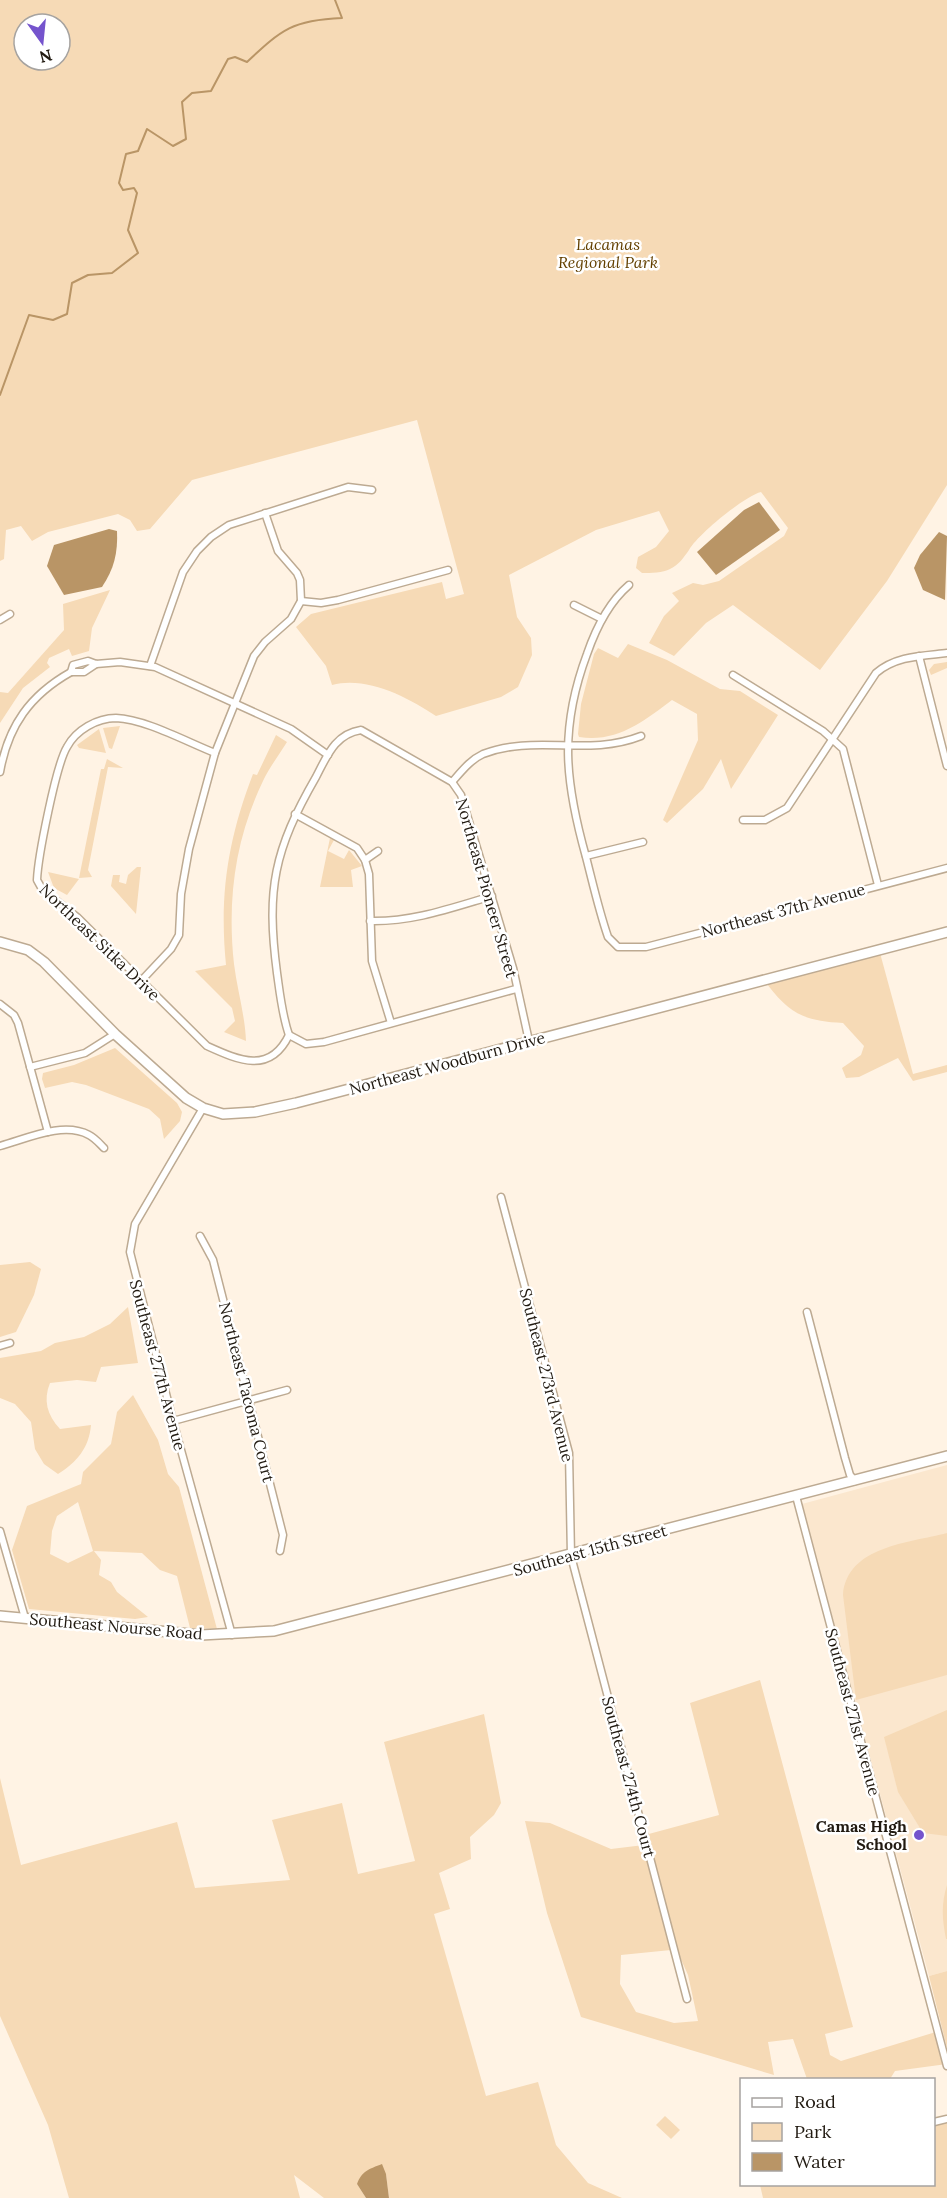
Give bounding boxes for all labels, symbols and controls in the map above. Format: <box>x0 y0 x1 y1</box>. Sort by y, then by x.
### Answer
north arrow <box>12 12 72 72</box>
text: N <box>37 45 54 68</box>
park label: Lacamas Regional Park <box>558 234 658 272</box>
street label: Northeast Pioneer Street <box>452 796 522 981</box>
street label: Northeast 37th Avenue <box>699 878 868 942</box>
street label: Northeast Sitka Drive <box>36 879 165 1005</box>
street label: Northeast Woodburn Drive <box>347 1027 548 1099</box>
street label: Southeast 277th Avenue <box>126 1277 191 1453</box>
street label: Southeast 273rd Avenue <box>516 1286 578 1464</box>
street label: Northeast Tacoma Court <box>215 1300 279 1485</box>
street label: Southeast 15th Street <box>511 1520 670 1580</box>
street label: Southeast Nourse Road <box>29 1608 204 1644</box>
street label: Southeast 271st Avenue <box>821 1626 885 1798</box>
street label: Southeast 274th Court <box>598 1694 660 1861</box>
place label: Camas High School <box>816 1816 907 1854</box>
marker: Camas High School <box>912 1828 926 1842</box>
legend <box>740 2078 935 2186</box>
text: Road <box>794 2090 836 2113</box>
text: Park <box>794 2120 832 2143</box>
text: Water <box>794 2150 845 2173</box>

